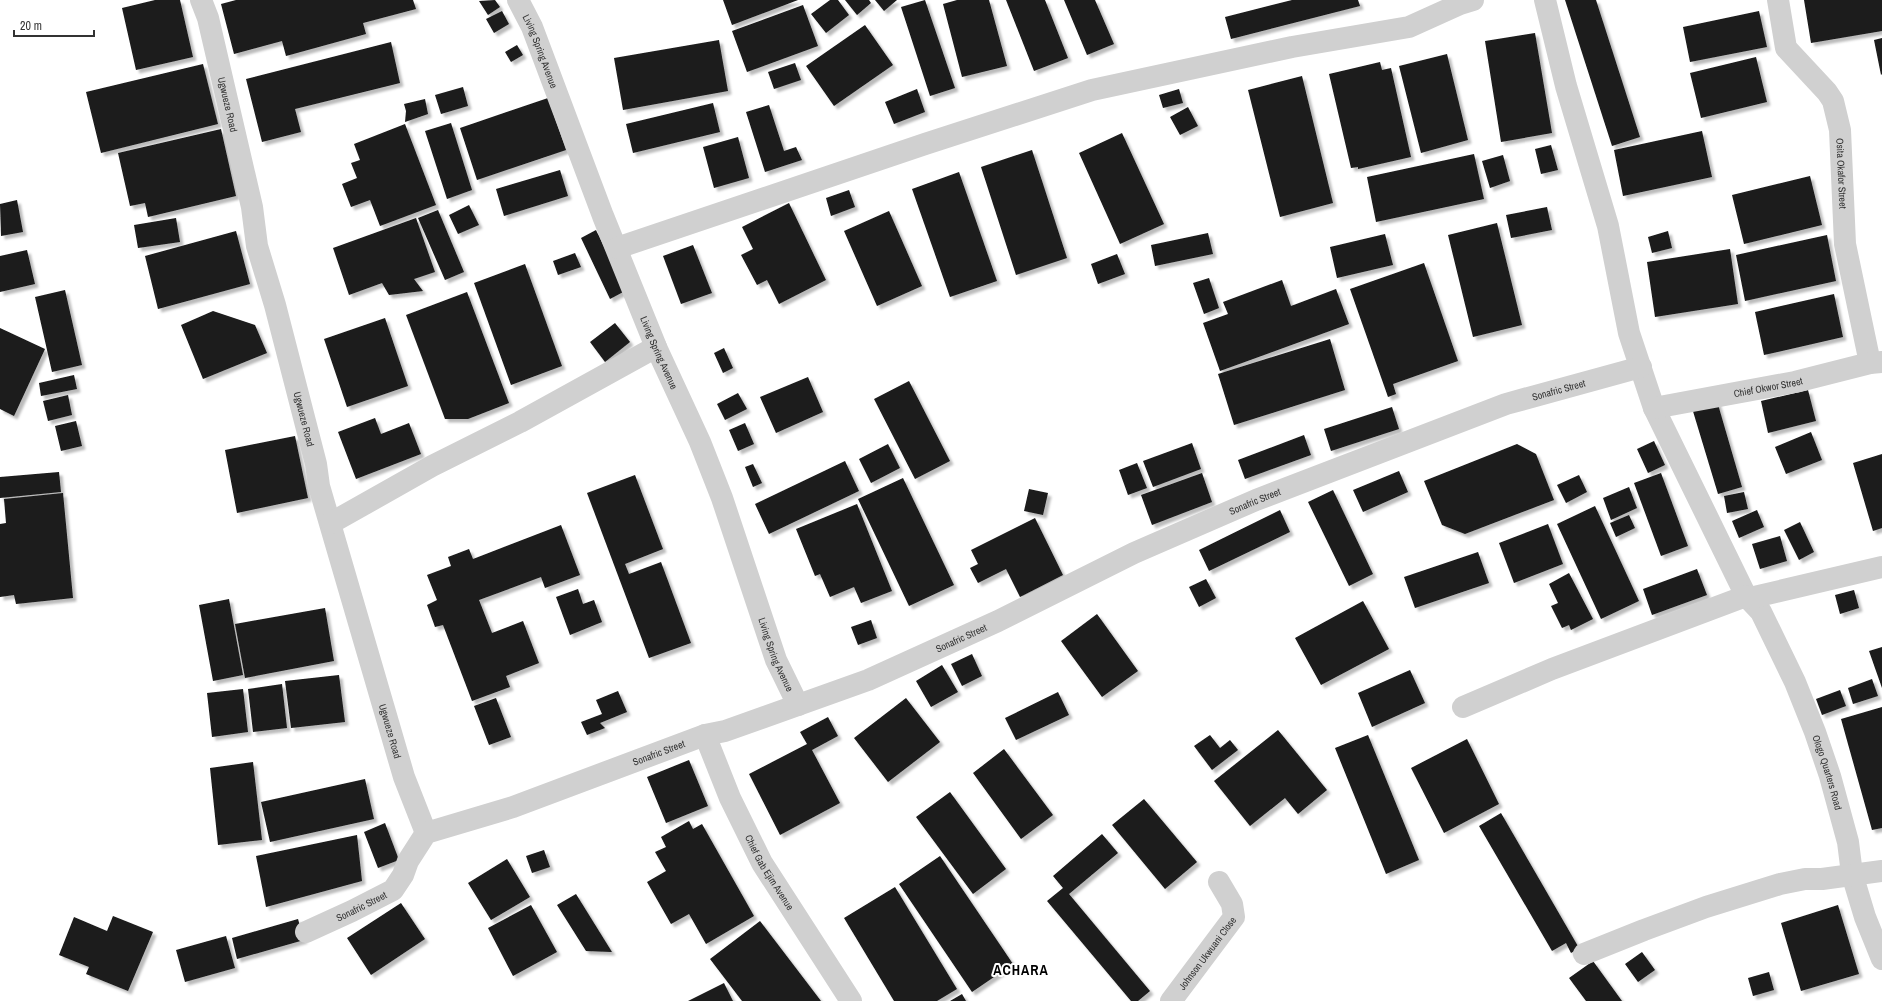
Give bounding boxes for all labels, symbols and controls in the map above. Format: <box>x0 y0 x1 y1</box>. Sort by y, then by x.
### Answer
scale bar <box>14 12 94 38</box>
street label: Living Spring Avenue <box>520 12 561 90</box>
text: 20 m <box>20 18 42 34</box>
street label: Ugwueze Road <box>215 76 241 133</box>
street label: Osita Okafor Street <box>1834 138 1850 210</box>
street label: Living Spring Avenue <box>638 314 681 391</box>
street label: Chief Okwor Street <box>1733 374 1805 400</box>
street label: Sonafric Street <box>1530 376 1587 403</box>
street label: Ugwueze Road <box>291 390 318 448</box>
street label: Sonafric Street <box>1227 484 1283 518</box>
street label: Living Spring Avenue <box>756 616 797 694</box>
street label: Sonafric Street <box>933 620 989 655</box>
street label: Ugwueze Road <box>376 702 405 760</box>
street label: Ologo Quarters Road <box>1810 733 1845 811</box>
street label: Sonafric Street <box>631 736 687 768</box>
street label: Chief Gab Ejim Avenue <box>742 832 797 913</box>
street label: Sonafric Street <box>334 888 389 924</box>
street label: Johnson Ukwuani Close <box>1175 913 1239 992</box>
district label: ACHARA <box>993 961 1049 979</box>

